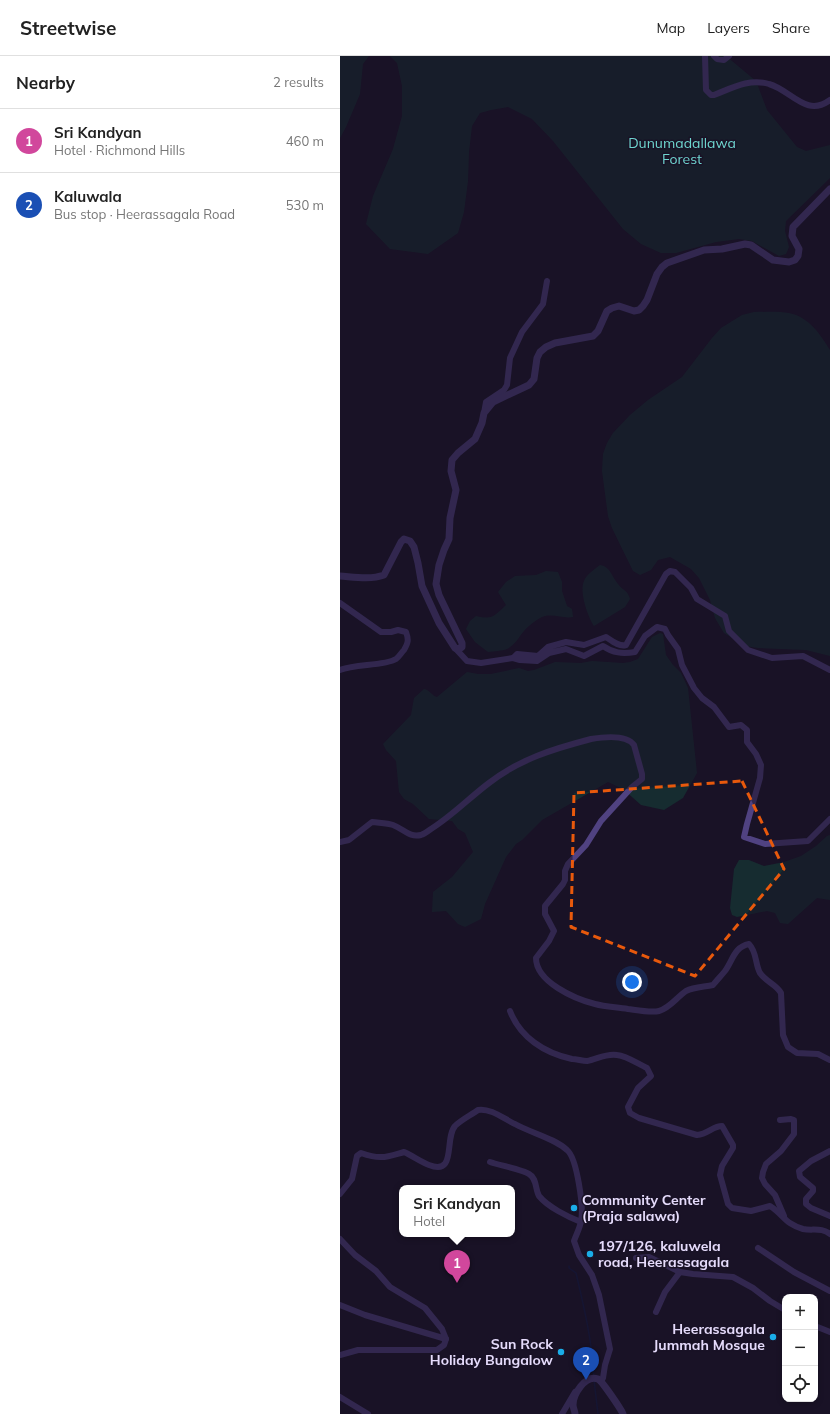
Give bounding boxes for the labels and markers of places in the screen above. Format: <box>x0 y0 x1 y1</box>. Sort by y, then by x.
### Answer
place label: Community Center (Praja salawa) <box>582 1191 706 1225</box>
marker: Community Center (Praja salawa) <box>569 1203 579 1213</box>
place label: 197/126, kaluwela road, Heerassagala <box>598 1237 729 1271</box>
marker: 197/126, kaluwela road, Heerassagala <box>585 1249 595 1259</box>
pin: 1 <box>444 1250 470 1283</box>
place label: Heerassagala Jummah Mosque <box>653 1320 765 1354</box>
marker: Heerassagala Jummah Mosque <box>768 1332 778 1342</box>
place label: Sun Rock Holiday Bungalow <box>430 1335 554 1369</box>
marker: Sun Rock Holiday Bungalow <box>556 1347 566 1357</box>
pin: 2 <box>573 1347 599 1380</box>

